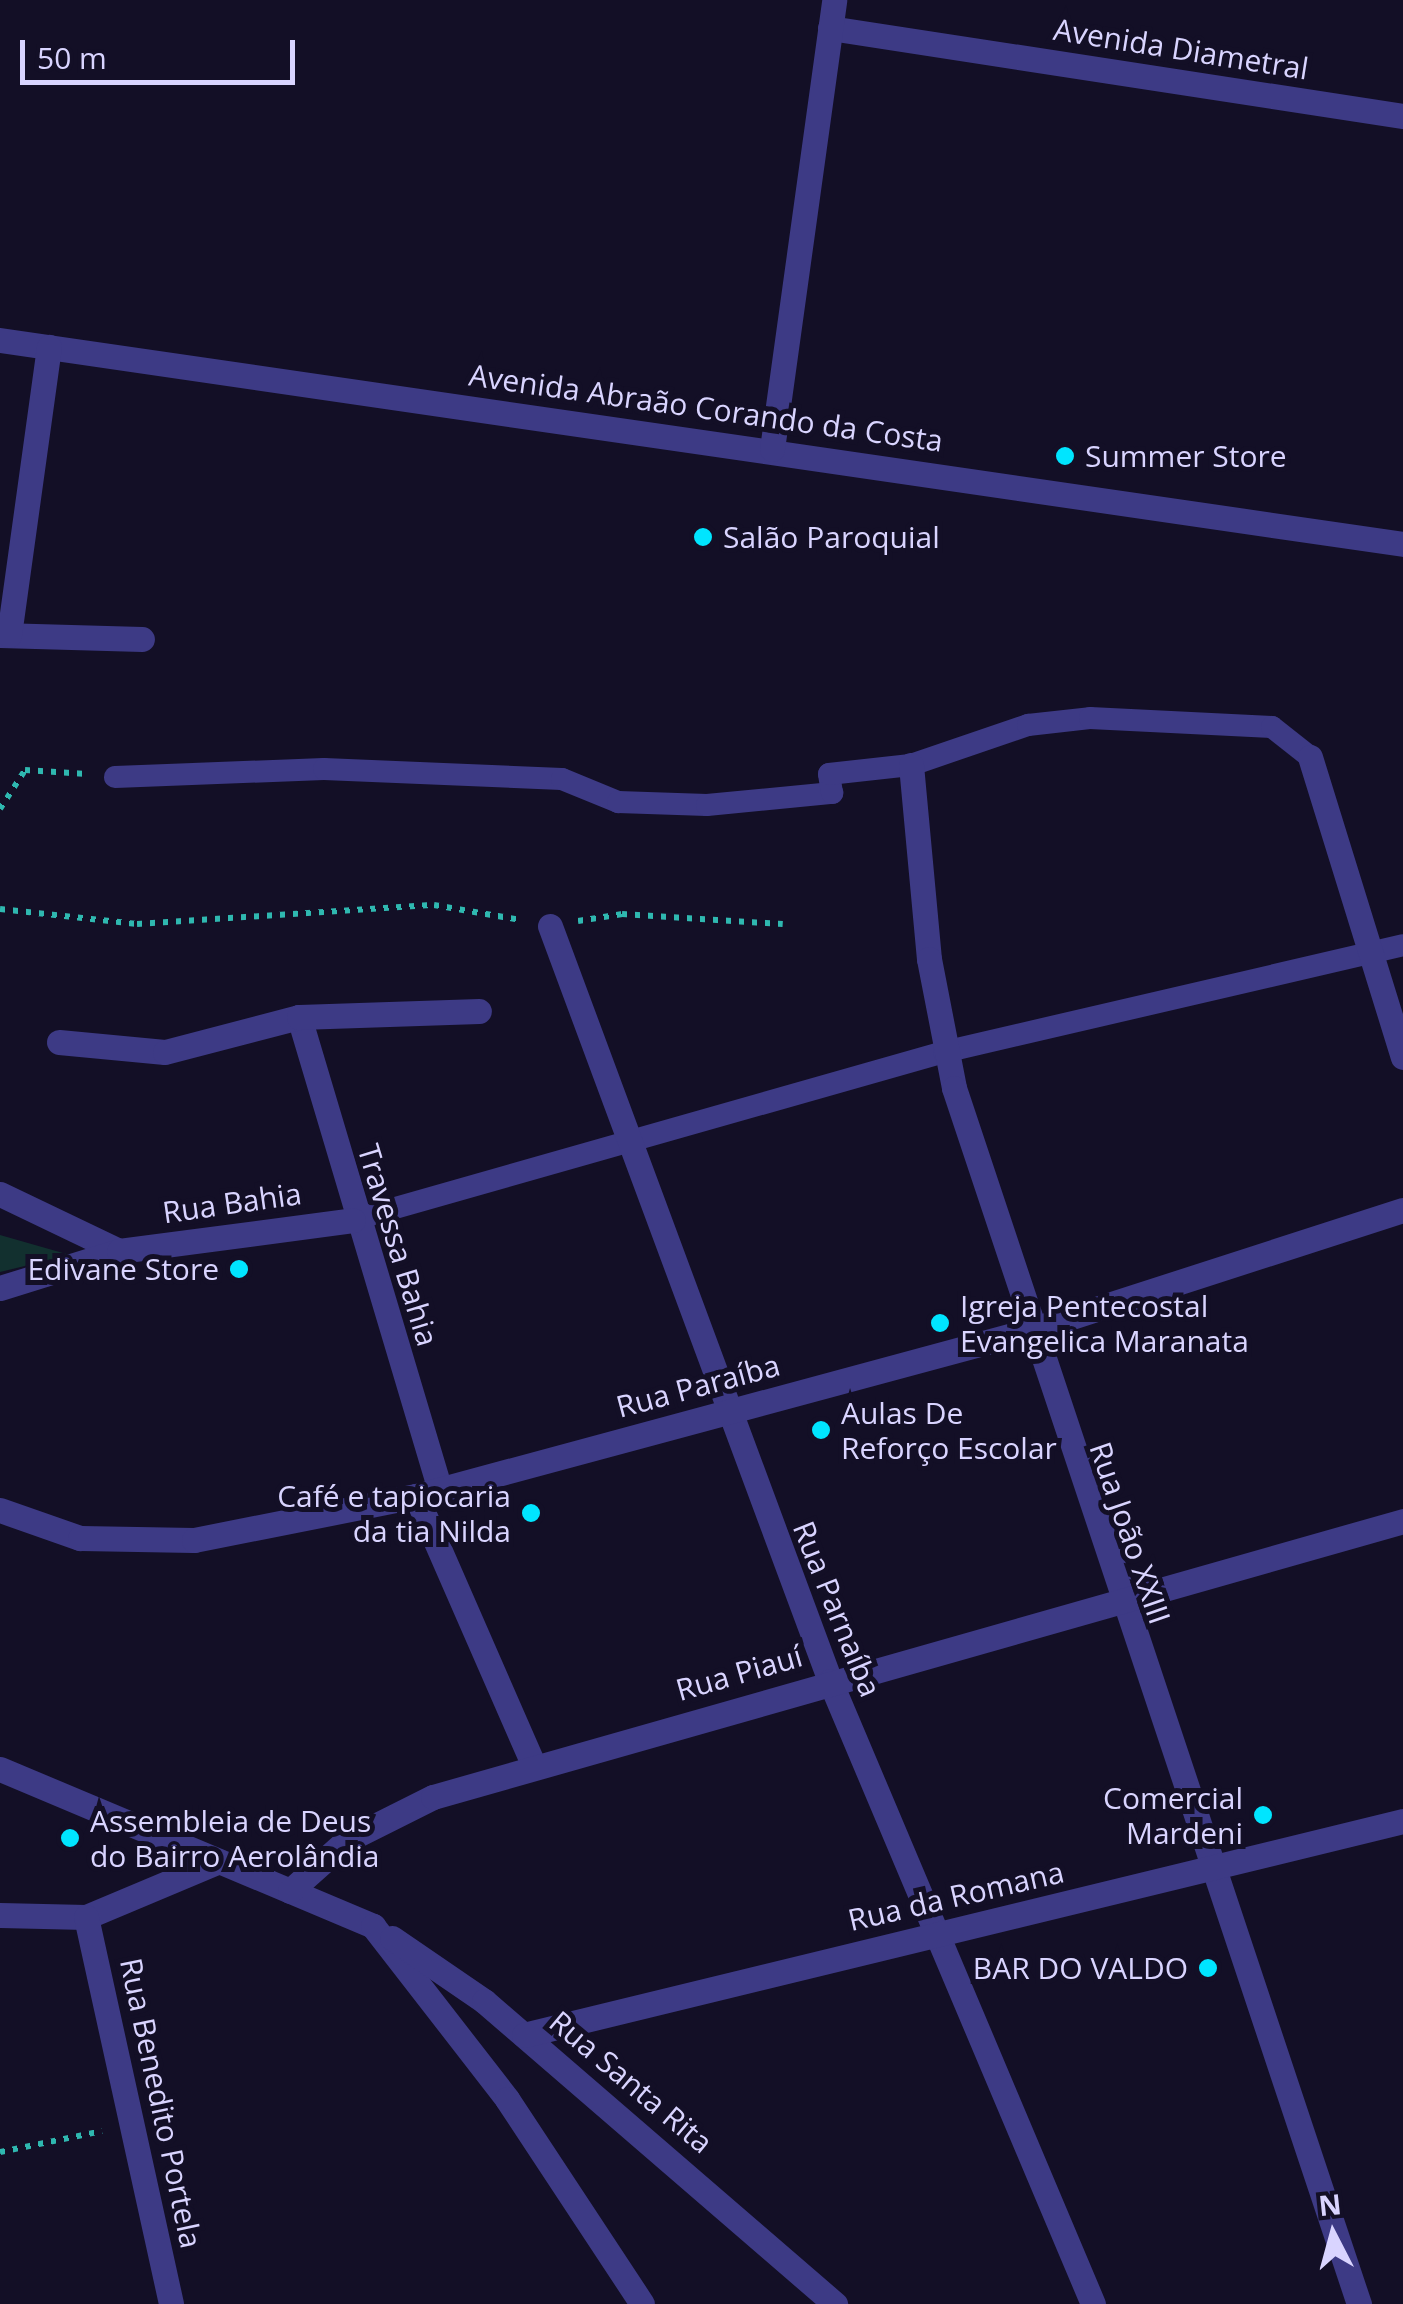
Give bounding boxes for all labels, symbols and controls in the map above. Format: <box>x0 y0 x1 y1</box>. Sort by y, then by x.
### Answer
street label: Avenida Diametral <box>1051 11 1311 87</box>
scale bar <box>25 20 300 82</box>
text: 50 m <box>37 37 107 78</box>
street label: Avenida Abraão Corando da Costa <box>467 357 945 459</box>
place label: Summer Store <box>1085 438 1287 474</box>
marker: Summer Store <box>1054 445 1076 467</box>
place label: Salão Paroquial <box>723 519 940 555</box>
marker: Salão Paroquial <box>692 526 714 548</box>
street label: Travessa Bahia <box>350 1140 446 1350</box>
street label: Rua Bahia <box>160 1175 304 1231</box>
place label: Edivane Store <box>27 1251 219 1287</box>
marker: Edivane Store <box>228 1258 250 1280</box>
place label: Igreja Pentecostal Evangelica Maranata <box>960 1288 1249 1358</box>
marker: Igreja Pentecostal Evangelica Maranata <box>929 1312 951 1334</box>
street label: Rua Paraíba <box>612 1347 784 1425</box>
place label: Aulas De Reforço Escolar <box>841 1395 1057 1466</box>
marker: Aulas De Reforço Escolar <box>810 1419 832 1441</box>
street label: Rua João XXIII <box>1082 1437 1178 1629</box>
place label: Café e tapiocaria da tia Nilda <box>277 1478 511 1548</box>
marker: Café e tapiocaria da tia Nilda <box>520 1502 542 1524</box>
street label: Rua Parnaíba <box>785 1516 889 1702</box>
street label: Rua Piauí <box>672 1638 806 1708</box>
place label: Comercial Mardeni <box>1103 1780 1243 1850</box>
place label: Assembleia de Deus do Bairro Aerolândia <box>90 1803 380 1874</box>
marker: Comercial Mardeni <box>1252 1804 1274 1826</box>
marker: Assembleia de Deus do Bairro Aerolândia <box>59 1827 81 1849</box>
street label: Rua da Romana <box>845 1854 1067 1938</box>
place label: BAR DO VALDO <box>973 1950 1188 1986</box>
street label: Rua Benedito Portela <box>113 1955 209 2251</box>
marker: BAR DO VALDO <box>1197 1957 1219 1979</box>
street label: Rua Santa Rita <box>542 2003 720 2161</box>
north arrow <box>1283 2184 1383 2284</box>
text: N <box>1317 2184 1343 2224</box>

